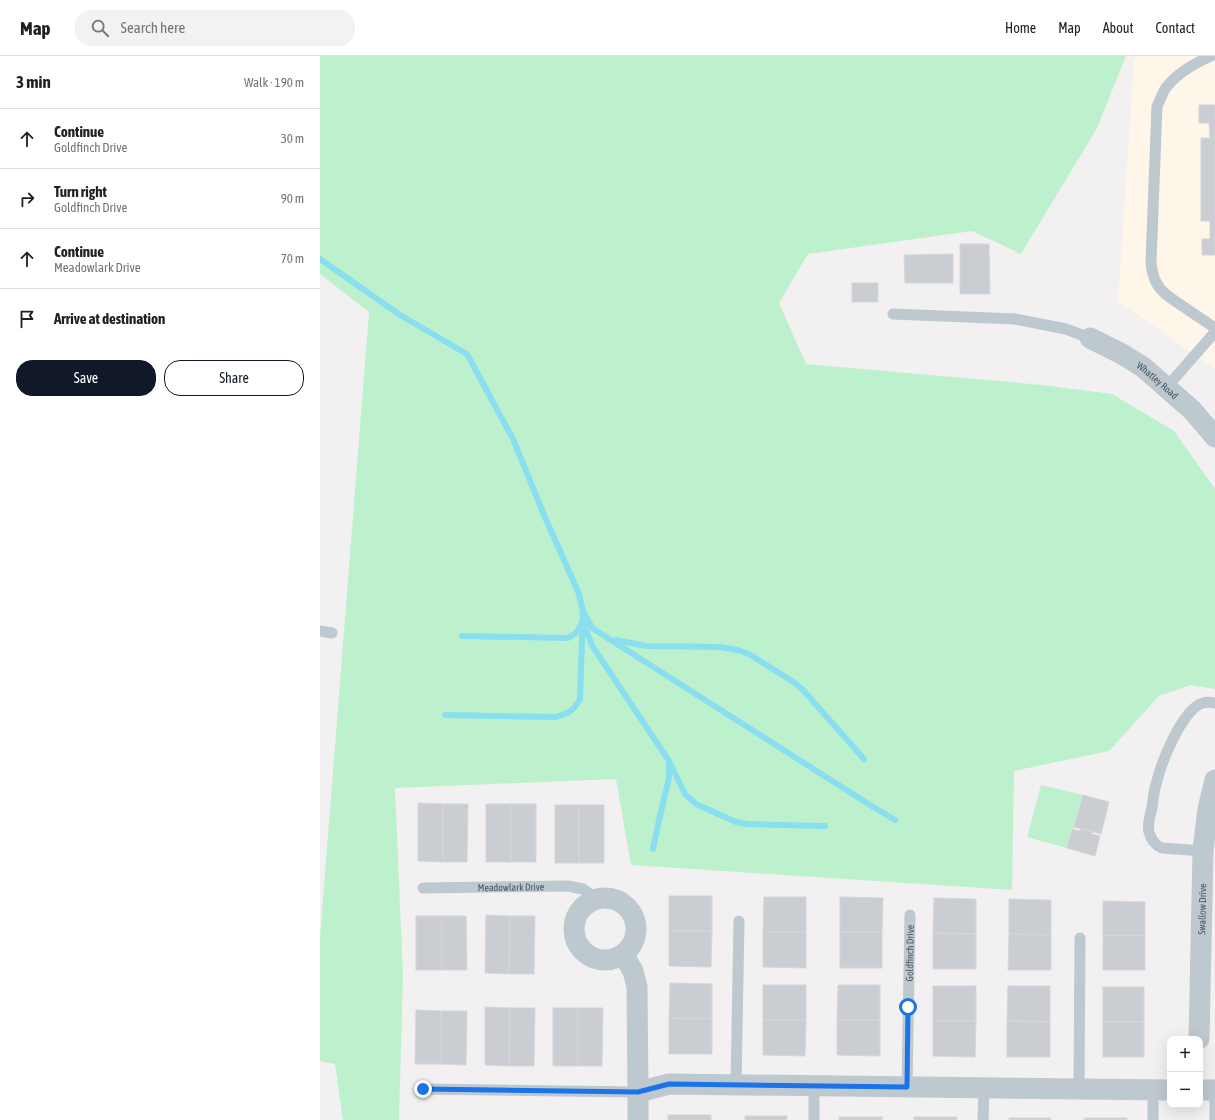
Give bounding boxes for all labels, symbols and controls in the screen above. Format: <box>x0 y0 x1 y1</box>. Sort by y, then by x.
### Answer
search box <box>75 10 355 46</box>
text: Map <box>20 17 51 39</box>
icon: search <box>89 17 111 39</box>
text: Search here <box>121 19 185 36</box>
text: Home <box>1005 20 1036 36</box>
text: Map <box>1058 20 1081 36</box>
text: About <box>1103 20 1134 36</box>
text: Contact <box>1156 20 1195 36</box>
text: 3 min <box>16 72 51 92</box>
text: Walk · 190 m <box>244 75 304 90</box>
text: Continue <box>54 123 104 140</box>
icon: ahead <box>16 128 38 150</box>
text: 30 m <box>281 131 304 146</box>
text: Goldfinch Drive <box>54 140 128 155</box>
text: Turn right <box>54 183 107 200</box>
icon: right <box>16 188 38 210</box>
text: 90 m <box>281 191 304 206</box>
text: Goldfinch Drive <box>54 200 128 215</box>
text: Continue <box>54 243 104 260</box>
icon: ahead <box>16 248 38 270</box>
text: 70 m <box>281 251 304 266</box>
text: Meadowlark Drive <box>54 260 141 275</box>
icon: arrive <box>16 308 38 330</box>
text: Arrive at destination <box>54 310 165 327</box>
button: Save <box>16 360 156 396</box>
button: Share <box>164 360 304 396</box>
street label: Whatley Road <box>1135 360 1180 401</box>
street label: Meadowlark Drive <box>478 881 545 893</box>
street label: Swallow Drive <box>1196 883 1208 935</box>
street label: Goldfinch Drive <box>904 924 916 981</box>
route start <box>899 998 917 1016</box>
map controls <box>1167 1036 1203 1108</box>
button: + <box>1167 1036 1203 1072</box>
button: − <box>1167 1072 1203 1108</box>
route end <box>414 1080 432 1098</box>

